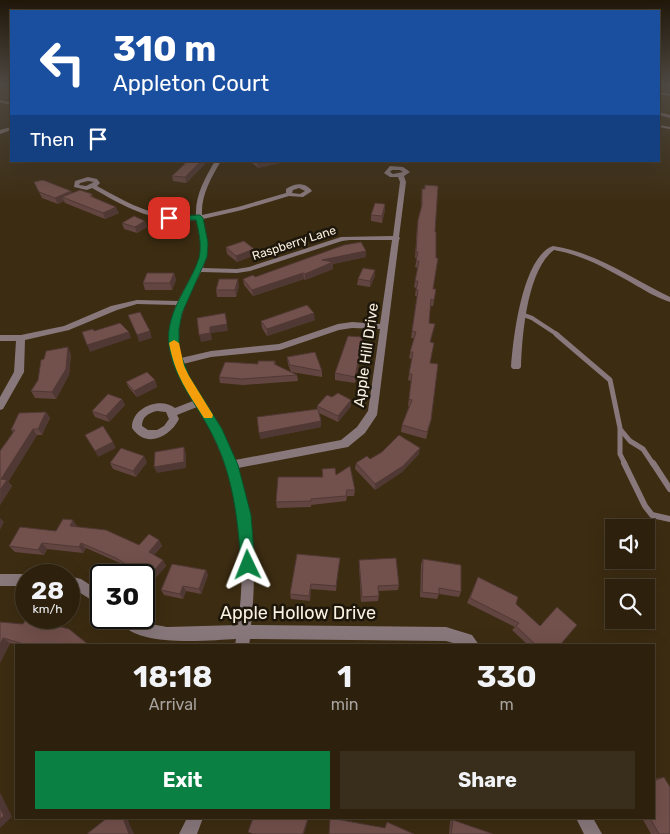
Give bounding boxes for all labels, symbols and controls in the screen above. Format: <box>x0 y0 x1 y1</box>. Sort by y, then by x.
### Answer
text: 310 m <box>113 28 216 70</box>
icon: left <box>30 30 95 95</box>
text: Appleton Court <box>113 70 269 97</box>
icon: arrive <box>84 125 112 153</box>
text: Then <box>30 128 74 151</box>
pin <box>148 197 190 239</box>
icon: arrive <box>155 204 183 232</box>
street label: Raspberry Lane <box>250 223 338 263</box>
street label: Apple Hill Drive <box>350 302 382 408</box>
map controls <box>605 519 655 629</box>
button: sound <box>605 519 655 569</box>
position arrow <box>221 538 273 590</box>
speed limit sign: 30 <box>90 564 155 629</box>
text: 28 <box>31 576 64 605</box>
button: search <box>605 579 655 629</box>
text: km/h <box>33 602 62 616</box>
street label: Apple Hollow Drive <box>220 602 376 624</box>
text: 18:18 <box>133 659 212 695</box>
text: 1 <box>337 659 352 695</box>
text: 330 <box>477 659 537 695</box>
text: Arrival <box>149 695 197 714</box>
text: min <box>331 695 359 714</box>
text: m <box>500 695 514 714</box>
button: Exit <box>35 751 330 809</box>
button: Share <box>340 751 635 809</box>

